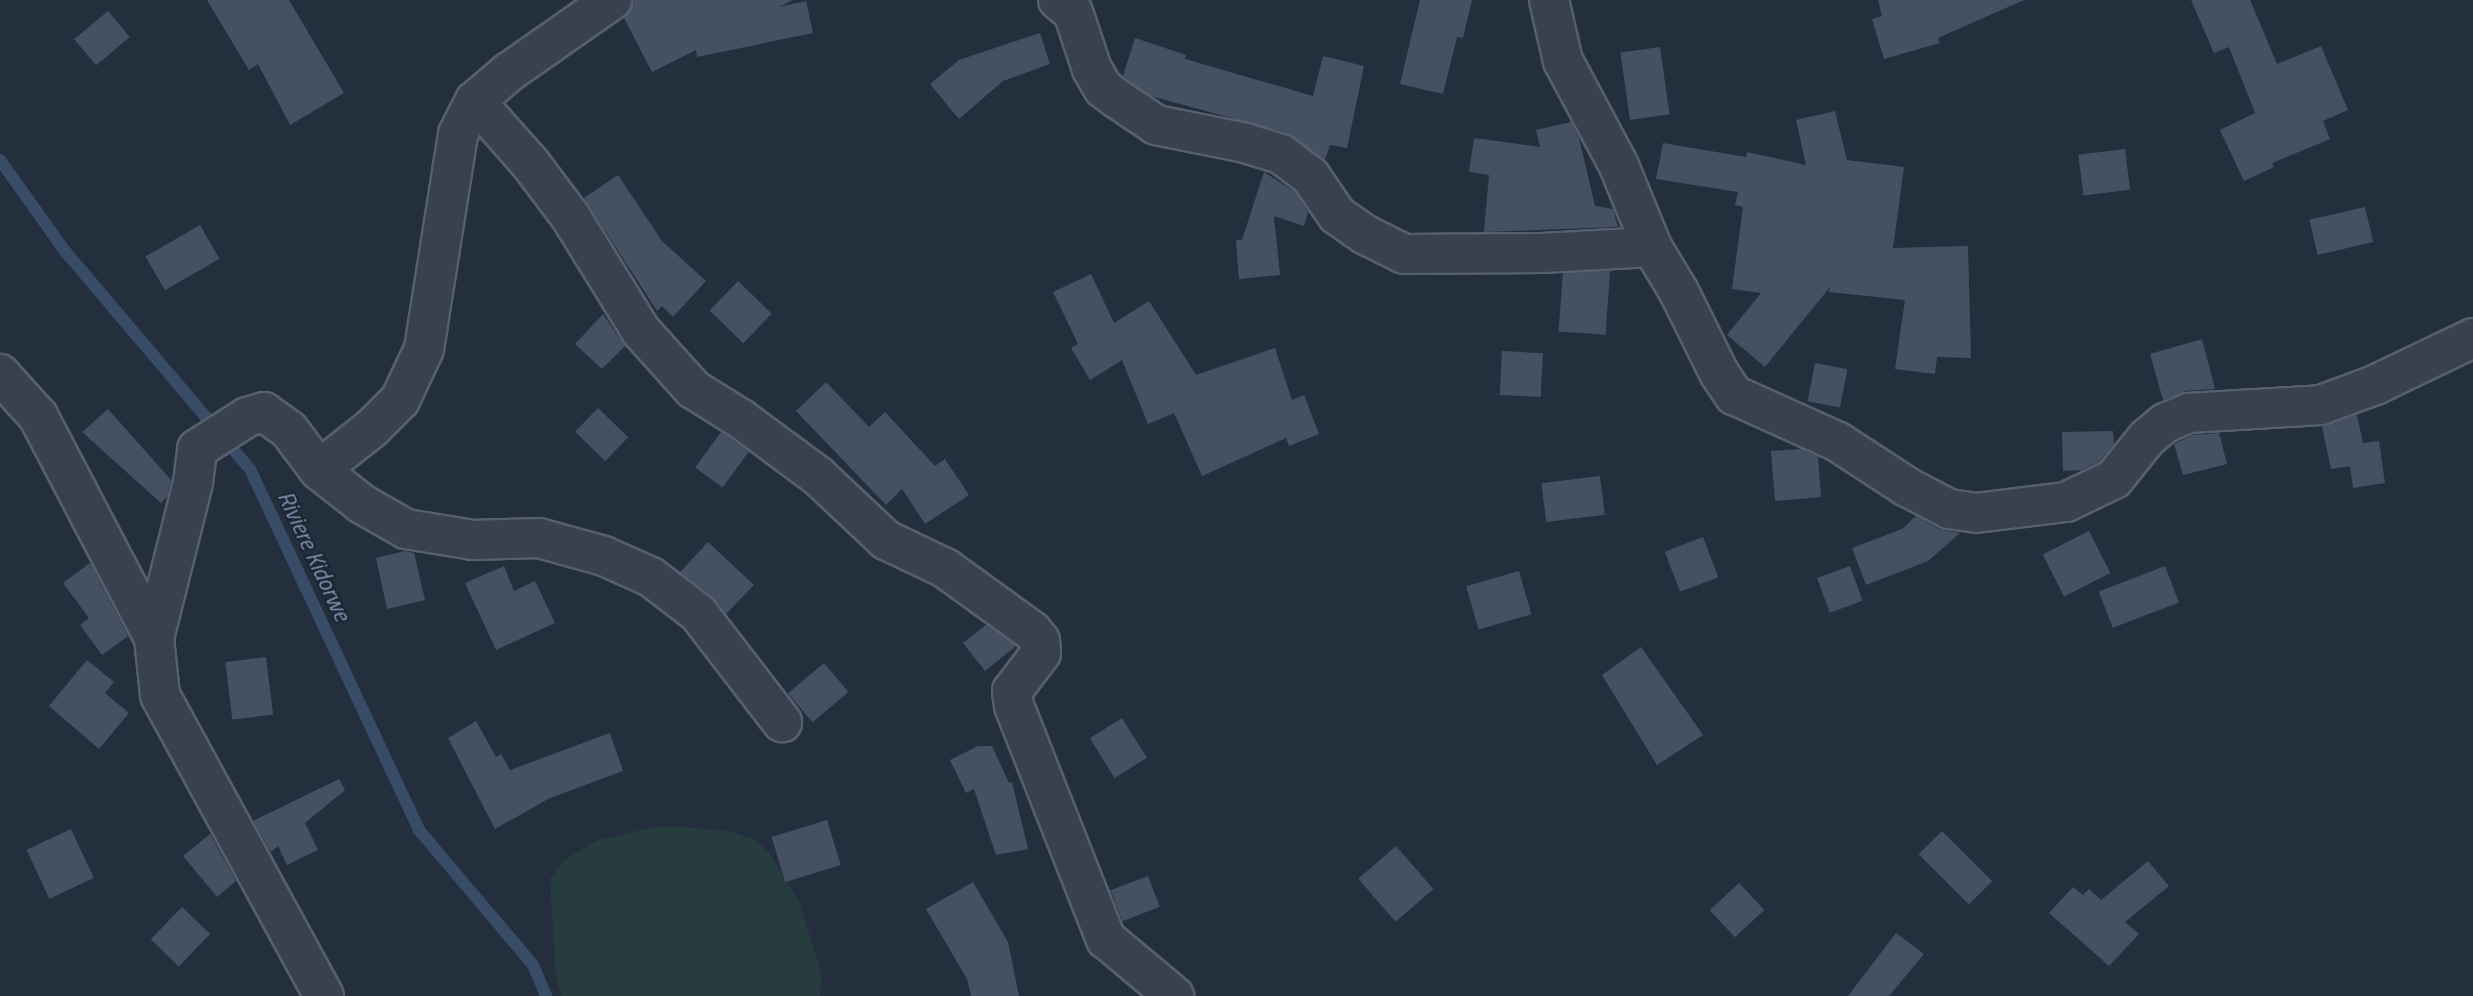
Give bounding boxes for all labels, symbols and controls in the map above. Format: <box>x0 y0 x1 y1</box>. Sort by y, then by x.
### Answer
water label: Riviere Kidorwe <box>272 487 356 625</box>

